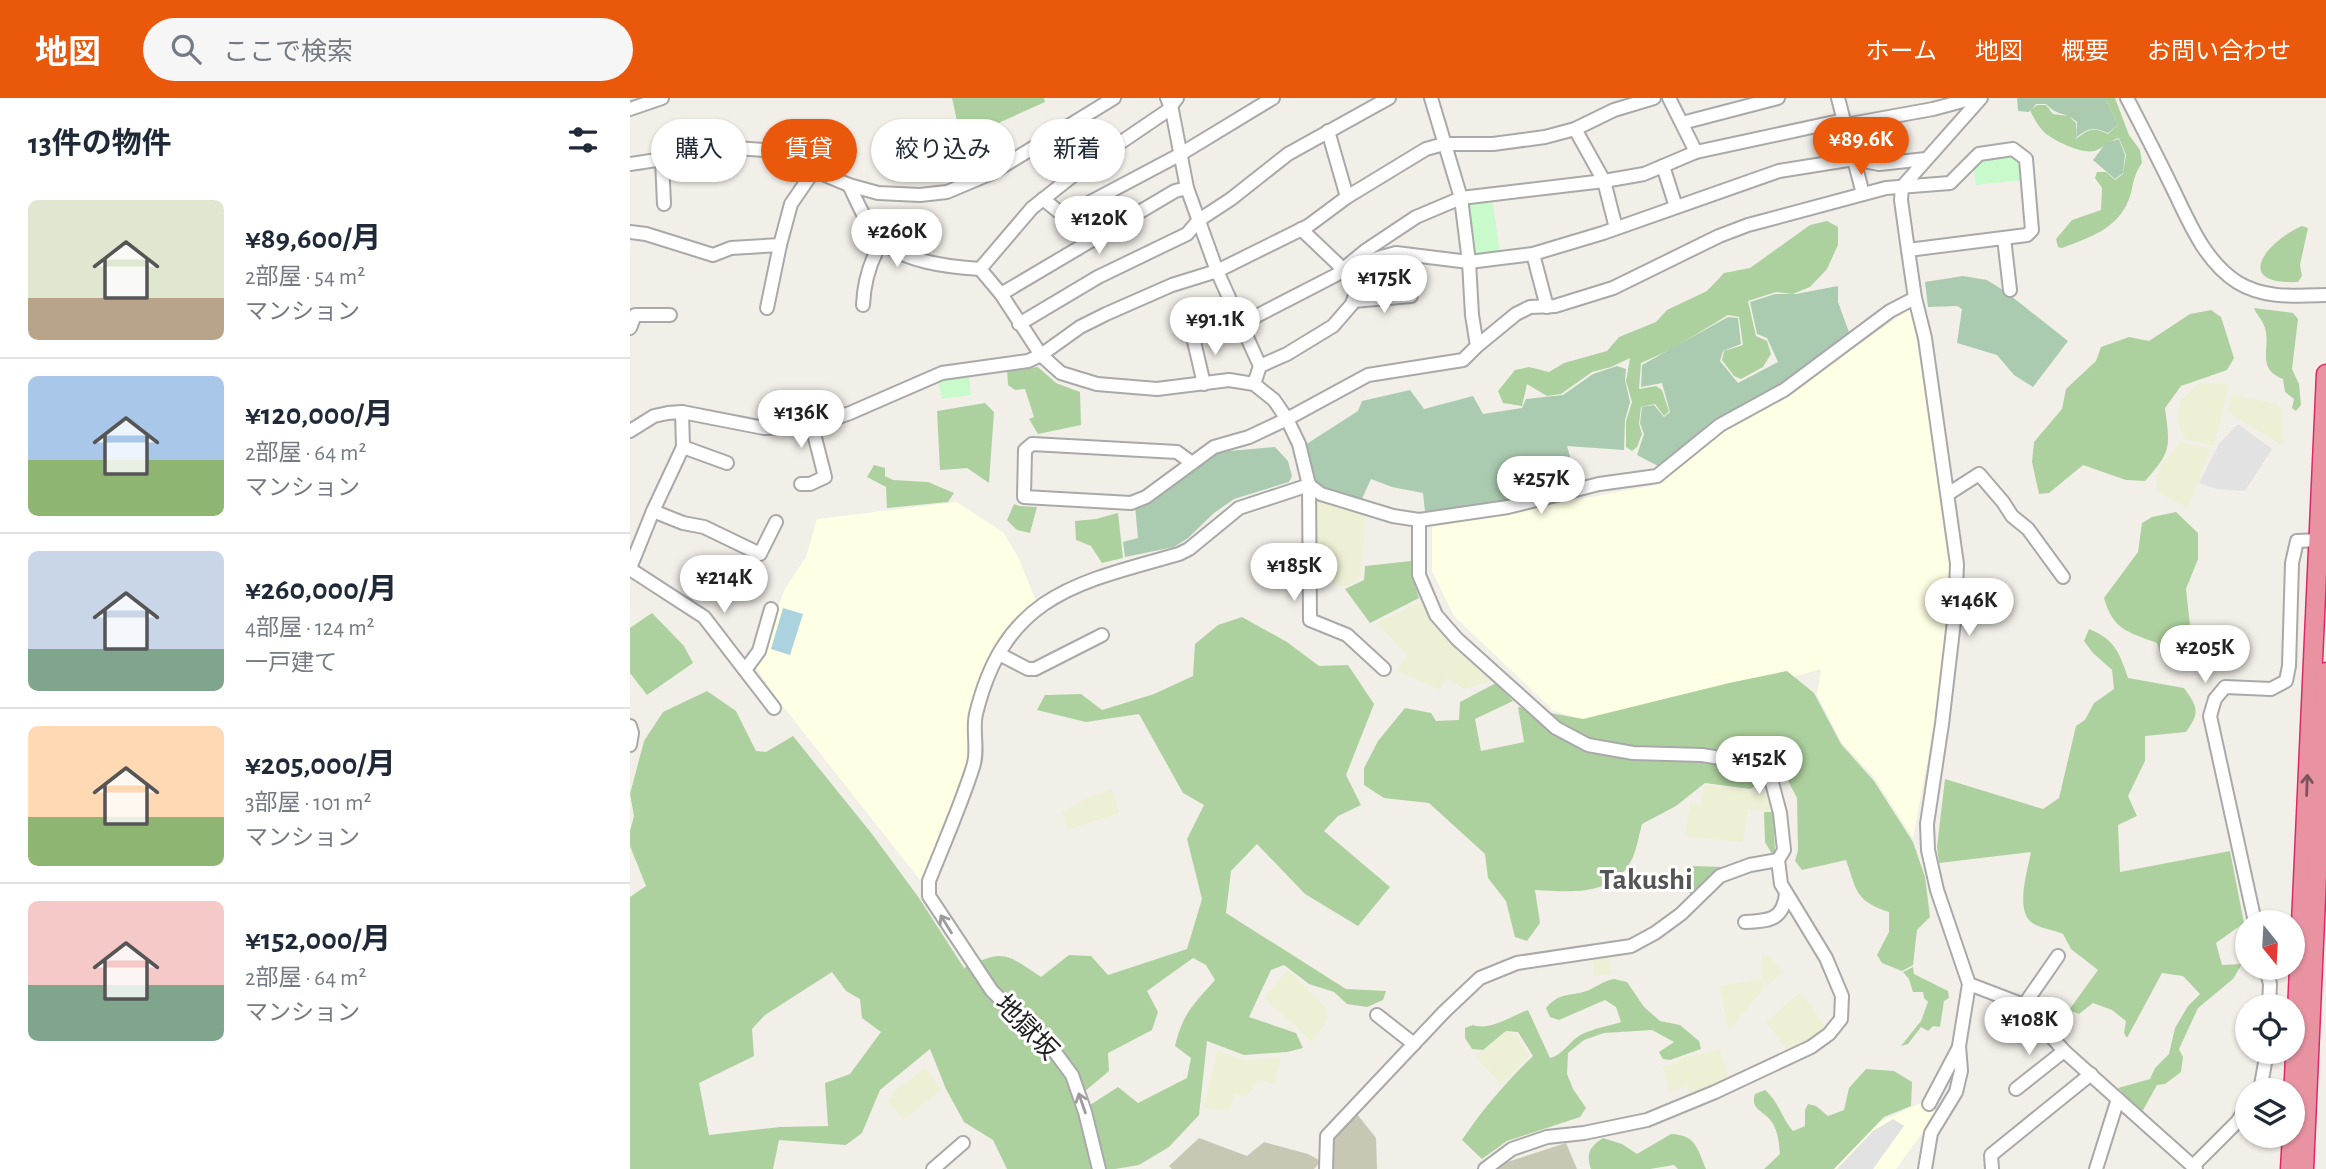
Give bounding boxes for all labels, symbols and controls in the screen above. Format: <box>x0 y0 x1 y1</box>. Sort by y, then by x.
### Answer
search box <box>143 18 633 81</box>
icon: search <box>167 30 205 68</box>
text: 地図 <box>35 37 101 70</box>
text: ここで検索 <box>223 39 353 65</box>
text: ホーム <box>1866 40 1937 64</box>
text: 地図 <box>1975 40 2023 64</box>
text: 概要 <box>2061 40 2109 64</box>
text: お問い合わせ <box>2147 40 2291 64</box>
pin: ¥89.6K <box>1804 118 1918 177</box>
chip: 購入 <box>651 119 747 182</box>
chip: 賃貸 <box>761 119 857 182</box>
chip: 絞り込み <box>871 119 1015 182</box>
chip: 新着 <box>1029 119 1125 182</box>
icon: filters <box>564 121 602 159</box>
text: ¥89.6K <box>1829 128 1893 151</box>
text: 13件の物件 <box>28 129 172 159</box>
pin: ¥120K <box>1050 197 1148 256</box>
text: ¥120K <box>1071 207 1127 230</box>
pin: ¥260K <box>848 209 946 269</box>
text: ¥260K <box>867 220 927 243</box>
text: ¥89,600/月 <box>245 224 381 254</box>
icon: home <box>84 228 168 312</box>
pin: ¥175K <box>1335 256 1433 315</box>
text: 2部屋 · 54 m² <box>245 266 365 289</box>
text: ¥175K <box>1357 266 1411 289</box>
pin: ¥91.1K <box>1158 298 1272 357</box>
text: マンション <box>245 301 360 324</box>
text: ¥91.1K <box>1186 308 1244 331</box>
pin: ¥136K <box>752 390 850 450</box>
text: ¥120,000/月 <box>245 400 394 430</box>
text: ¥136K <box>774 401 828 424</box>
icon: home <box>84 404 168 488</box>
text: 2部屋 · 64 m² <box>245 442 366 465</box>
pin: ¥257K <box>1492 456 1590 516</box>
text: ¥257K <box>1513 467 1569 490</box>
text: マンション <box>245 477 360 500</box>
pin: ¥185K <box>1245 544 1343 603</box>
text: ¥185K <box>1266 554 1322 577</box>
pin: ¥214K <box>675 556 773 615</box>
text: ¥214K <box>696 566 752 589</box>
text: ¥260,000/月 <box>245 575 397 605</box>
pin: ¥146K <box>1920 578 2018 638</box>
icon: home <box>84 579 168 663</box>
text: ¥146K <box>1941 589 1997 612</box>
text: 4部屋 · 124 m² <box>245 617 375 640</box>
pin: ¥205K <box>2156 626 2254 685</box>
text: ¥205K <box>2176 636 2234 659</box>
text: 一戸建て <box>245 652 337 675</box>
pin: ¥152K <box>1710 736 1808 796</box>
text: ¥152K <box>1732 747 1786 770</box>
text: ¥205,000/月 <box>245 750 396 780</box>
icon: home <box>84 754 168 838</box>
one-way arrow <box>2300 773 2313 796</box>
text: 3部屋 · 101 m² <box>245 792 372 815</box>
text: マンション <box>245 827 360 850</box>
district label: Takushi <box>1599 865 1693 895</box>
north arrow <box>2235 910 2305 980</box>
map controls <box>2235 910 2305 1148</box>
one-way arrow <box>939 914 953 934</box>
text: ¥152,000/月 <box>245 925 391 955</box>
icon: home <box>84 929 168 1013</box>
text: 2部屋 · 64 m² <box>245 967 366 990</box>
street label: 地獄坂 <box>990 990 1063 1065</box>
button: locate <box>2235 994 2305 1064</box>
pin: ¥108K <box>1980 998 2078 1057</box>
text: マンション <box>245 1002 360 1025</box>
text: ¥108K <box>2000 1008 2058 1031</box>
button: layers <box>2235 1078 2305 1148</box>
one-way arrow <box>1075 1092 1088 1114</box>

